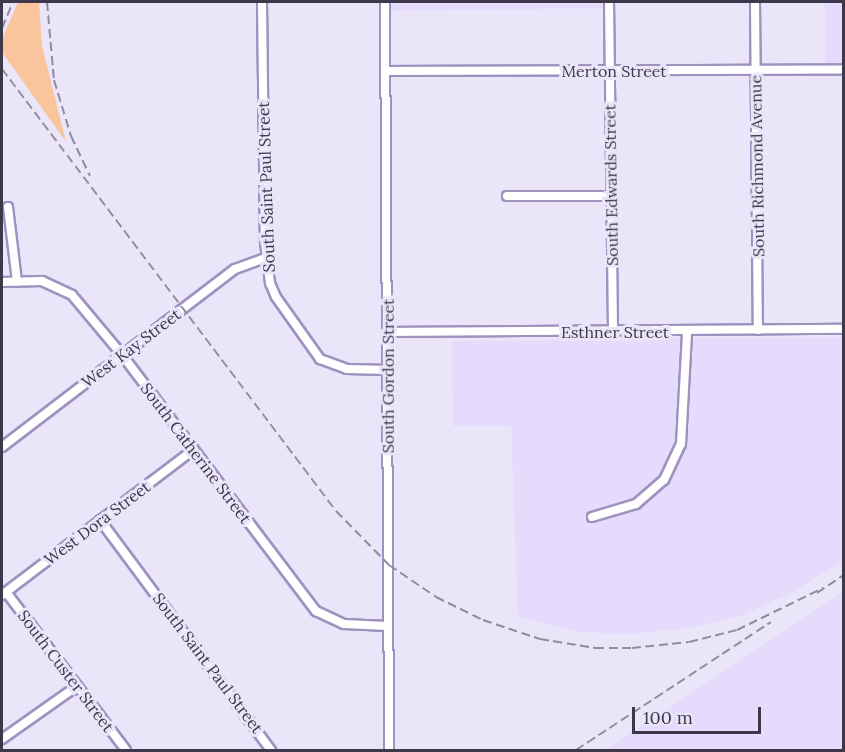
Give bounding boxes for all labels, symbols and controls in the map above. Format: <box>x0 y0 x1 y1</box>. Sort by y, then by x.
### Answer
street label: Merton Street <box>561 61 667 81</box>
street label: South Richmond Avenue <box>746 75 768 257</box>
street label: South Saint Paul Street <box>253 101 279 273</box>
street label: South Edwards Street <box>600 104 622 266</box>
street label: South Gordon Street <box>378 299 398 453</box>
street label: West Kay Street <box>78 305 184 391</box>
street label: Esthner Street <box>561 322 669 342</box>
street label: South Catherine Street <box>137 379 255 527</box>
street label: West Dora Street <box>40 477 154 569</box>
street label: South Saint Paul Street <box>149 589 267 737</box>
street label: South Custer Street <box>14 606 118 736</box>
scale bar <box>635 695 764 733</box>
text: 100 m <box>643 706 693 729</box>

